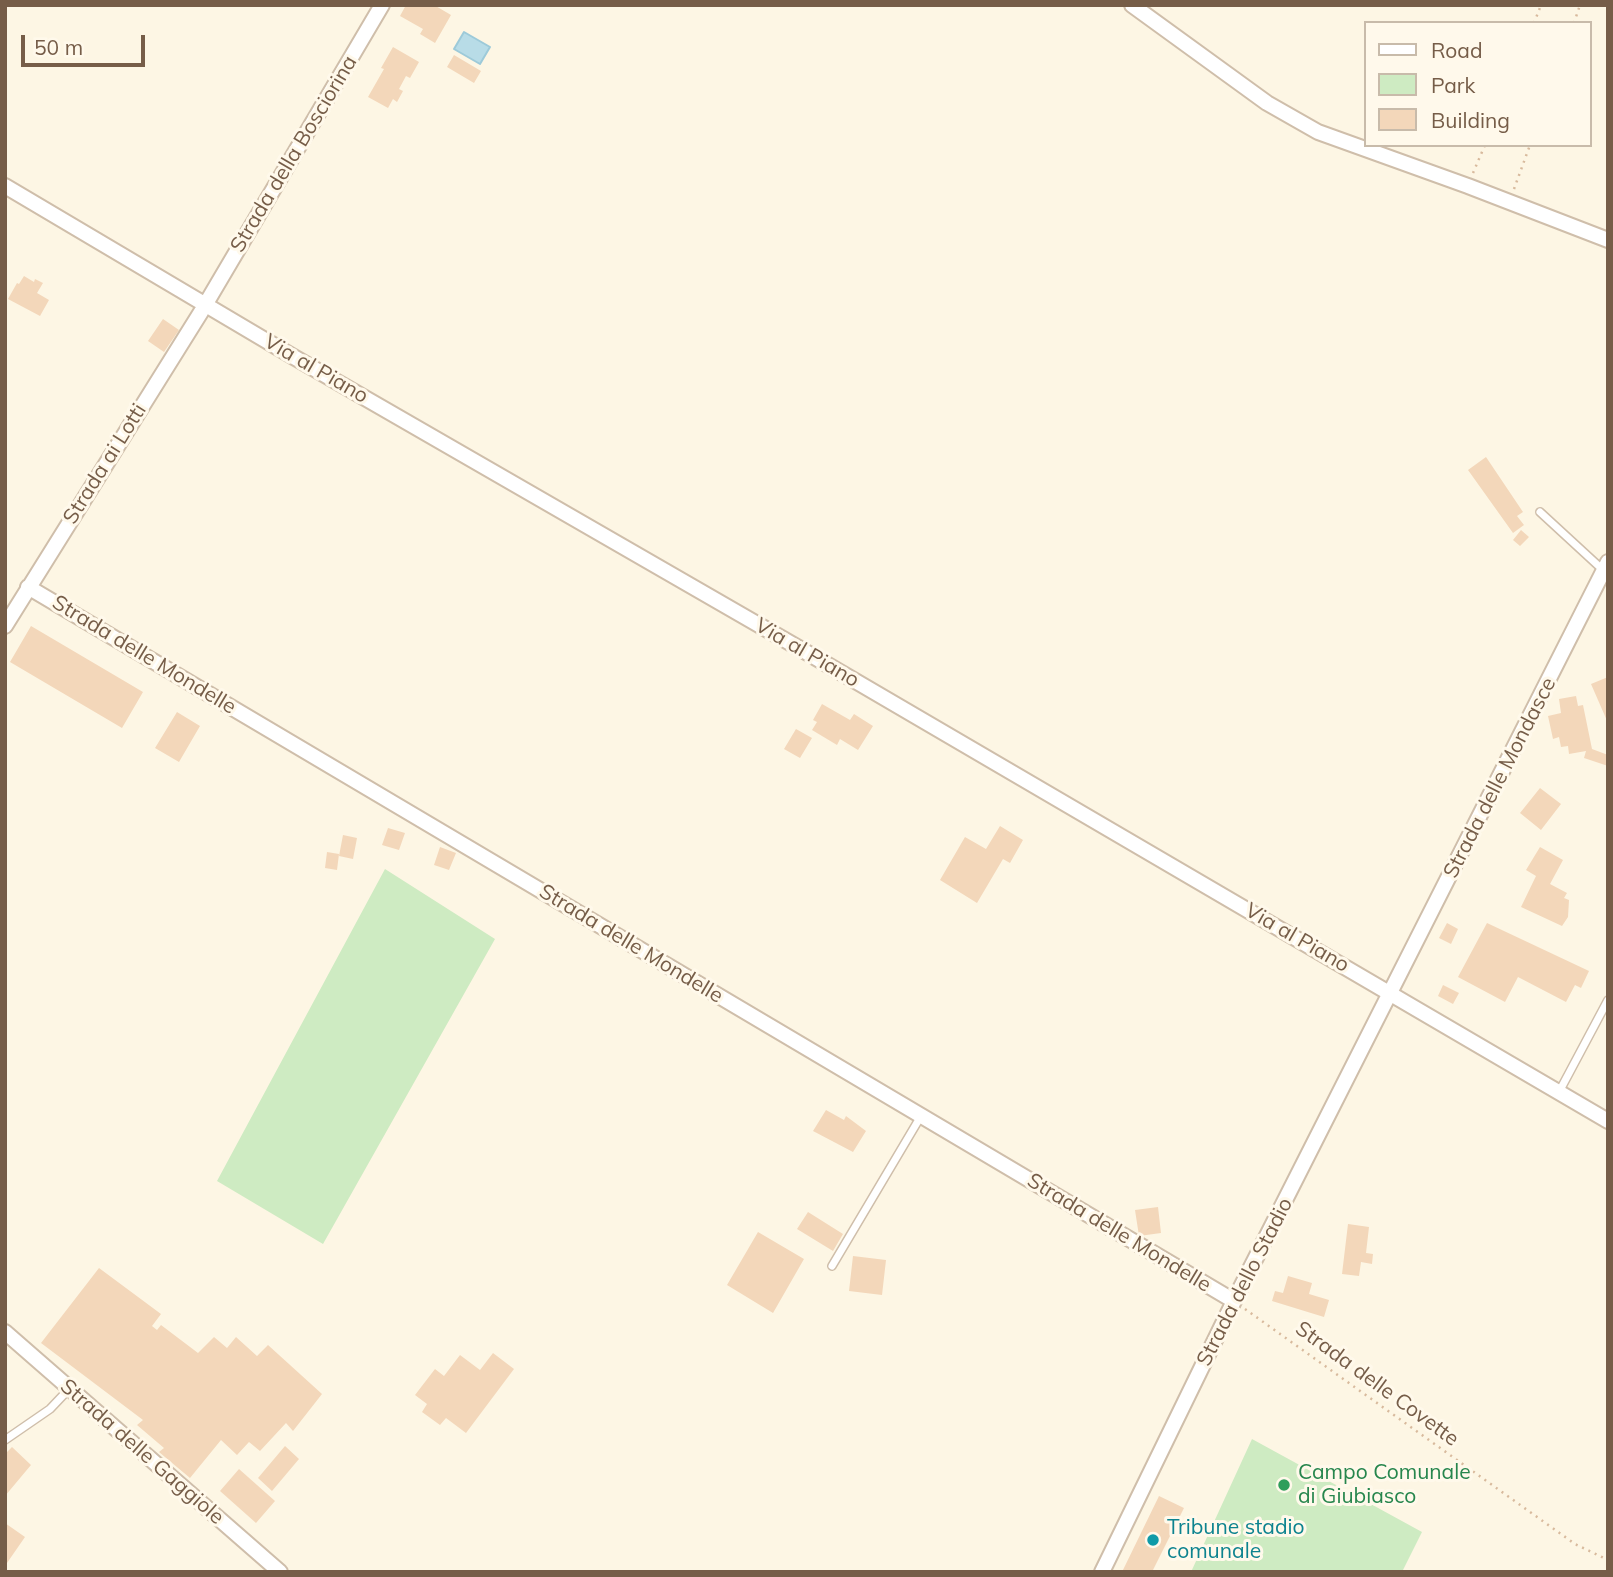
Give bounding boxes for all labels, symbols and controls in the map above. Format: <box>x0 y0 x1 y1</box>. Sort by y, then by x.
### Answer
scale bar <box>24 21 149 65</box>
legend <box>1364 21 1592 147</box>
text: 50 m <box>34 34 83 60</box>
text: Road <box>1431 37 1482 63</box>
street label: Strada della Bosciorina <box>225 51 363 257</box>
text: Park <box>1431 72 1475 98</box>
text: Building <box>1431 107 1510 133</box>
street label: Via al Piano <box>259 329 373 409</box>
street label: Strada ai Lotti <box>58 399 152 529</box>
street label: Strada delle Mondelle <box>48 590 240 720</box>
street label: Via al Piano <box>750 613 864 693</box>
street label: Strada delle Mondasce <box>1438 674 1562 882</box>
street label: Strada delle Mondelle <box>535 879 727 1009</box>
street label: Via al Piano <box>1240 898 1354 978</box>
street label: Strada delle Mondelle <box>1023 1168 1215 1298</box>
street label: Strada dello Stadio <box>1192 1194 1298 1370</box>
street label: Strada delle Covette <box>1290 1316 1464 1452</box>
street label: Strada delle Gaggiole <box>55 1374 229 1530</box>
place label: Campo Comunale di Giubiasco <box>1298 1460 1471 1510</box>
marker: Campo Comunale di Giubiasco <box>1276 1477 1292 1493</box>
place label: Tribune stadio comunale <box>1167 1515 1304 1565</box>
marker: Tribune stadio comunale <box>1145 1532 1161 1548</box>

